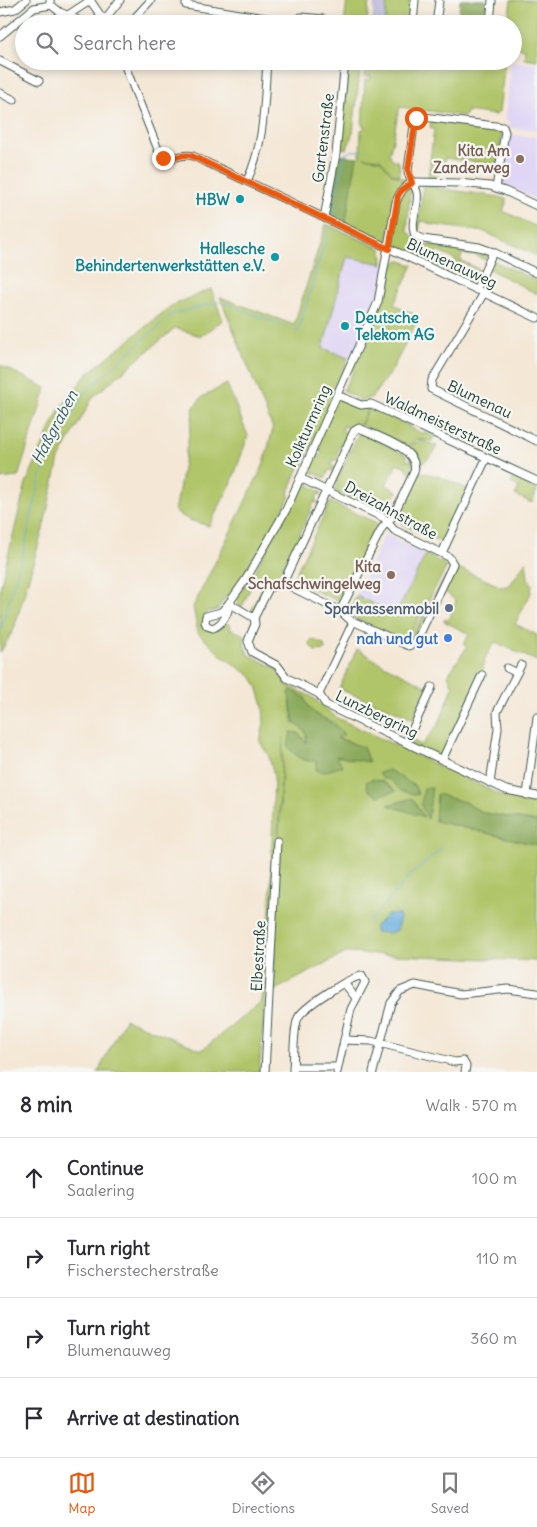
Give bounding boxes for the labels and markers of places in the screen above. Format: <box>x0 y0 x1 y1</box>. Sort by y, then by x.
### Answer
place label: Kita Am Zanderweg <box>433 141 510 178</box>
marker: Kita Am Zanderweg <box>514 153 526 165</box>
place label: HBW <box>196 190 230 209</box>
marker: HBW <box>234 193 246 205</box>
place label: Hallesche Behindertenwerkstätten e.V. <box>75 239 265 275</box>
marker: Hallesche Behindertenwerkstätten e.V. <box>269 251 281 263</box>
place label: Deutsche Telekom AG <box>355 308 435 344</box>
marker: Deutsche Telekom AG <box>339 320 351 332</box>
place label: Kita Schafschwingelweg <box>248 557 381 594</box>
marker: Kita Schafschwingelweg <box>385 569 397 581</box>
place label: Sparkassenmobil <box>324 599 439 619</box>
marker: Sparkassenmobil <box>443 602 455 614</box>
place label: nah und gut <box>357 629 439 649</box>
marker: nah und gut <box>442 632 454 644</box>

